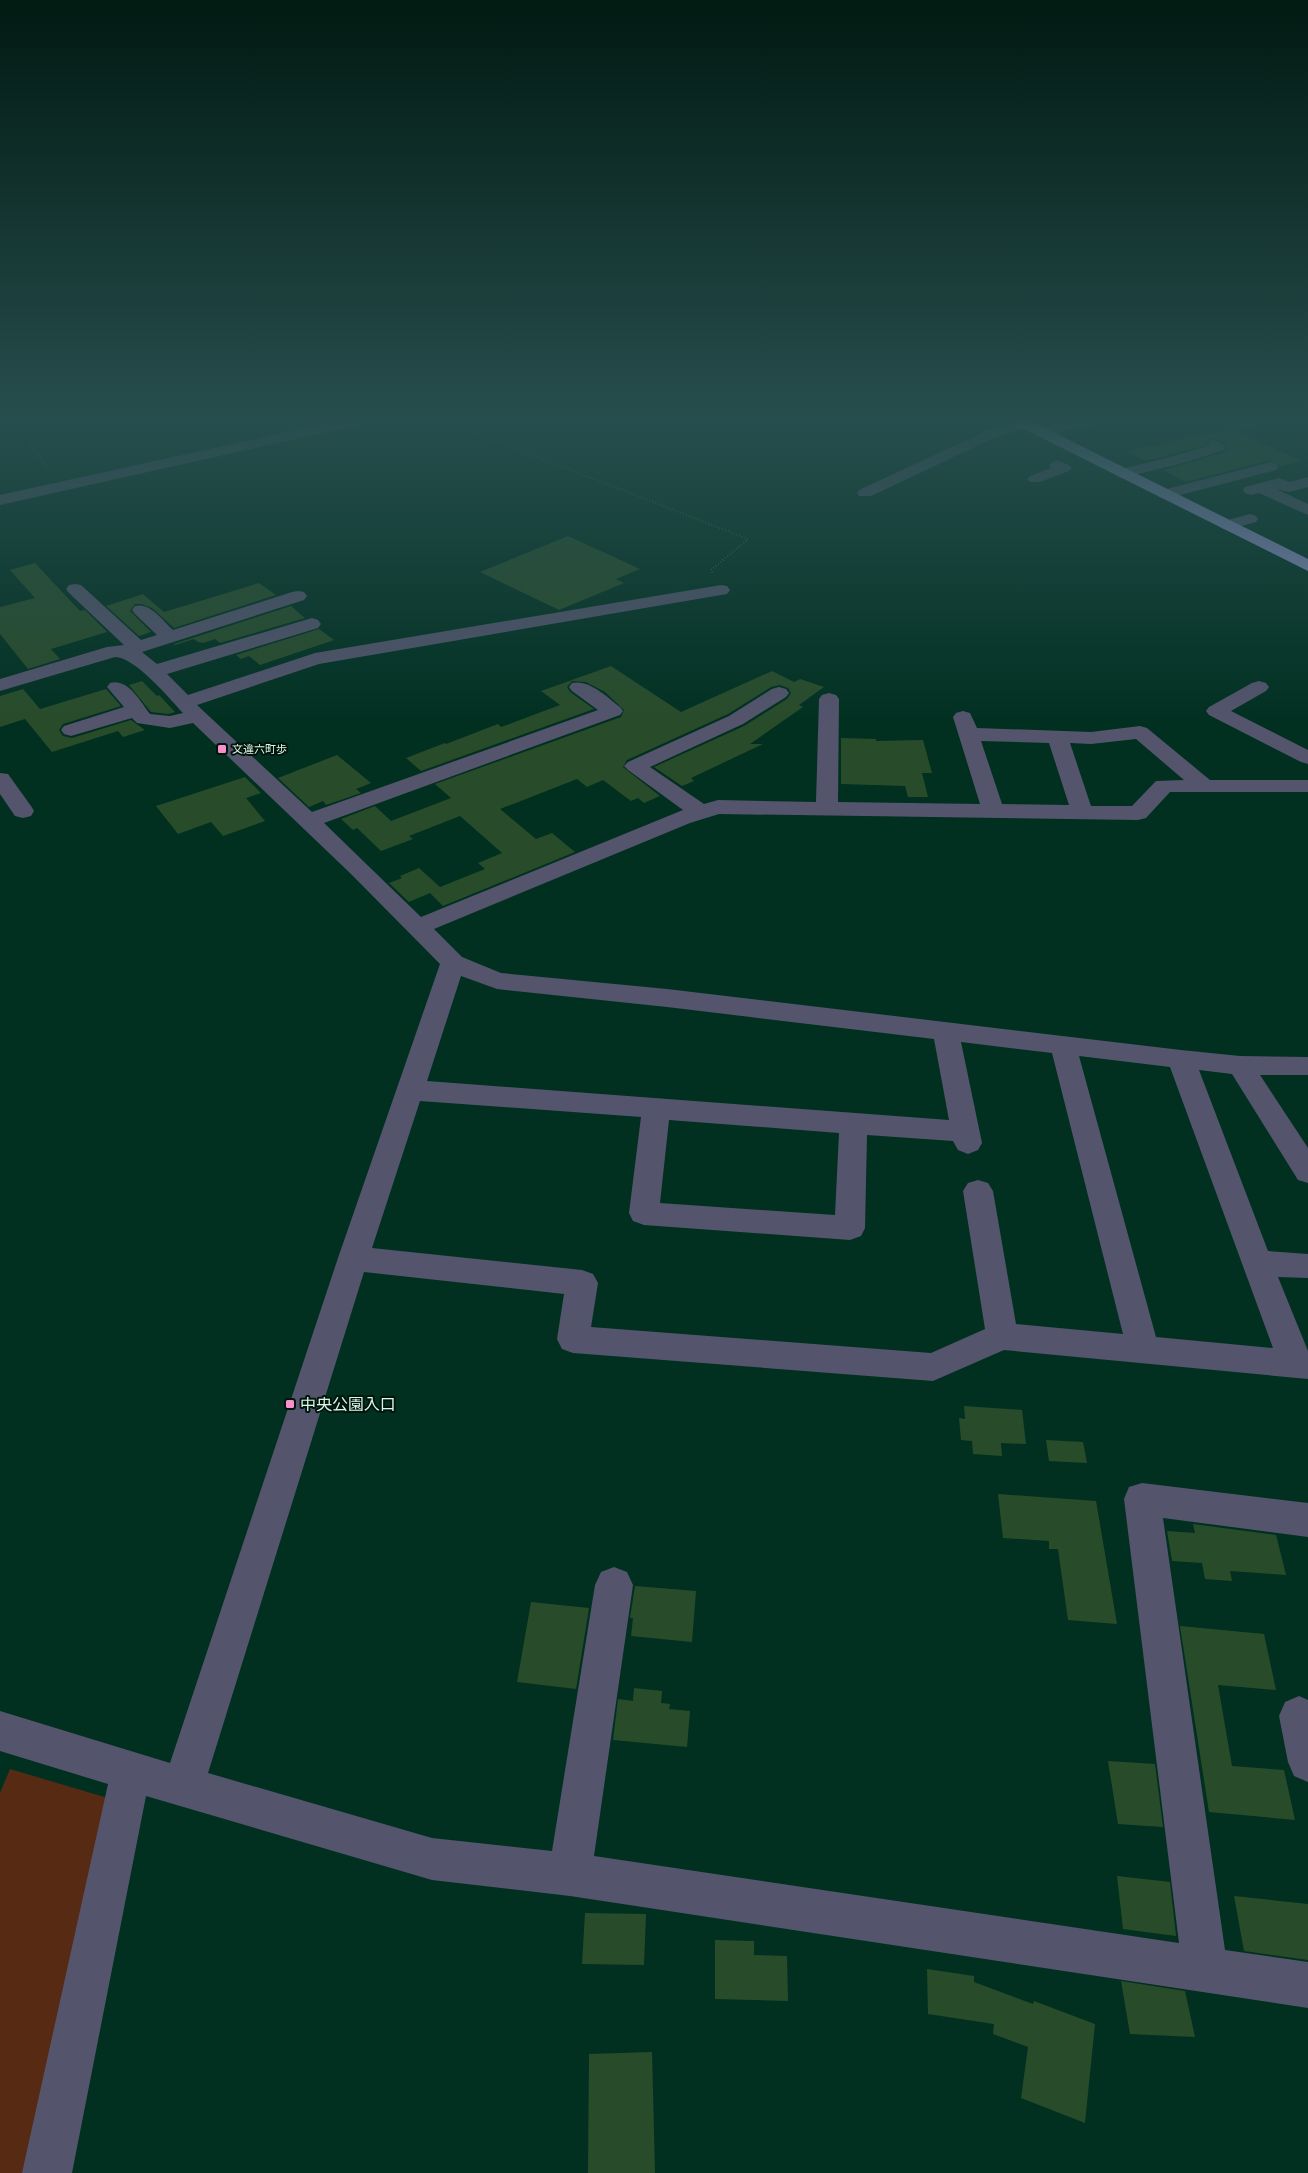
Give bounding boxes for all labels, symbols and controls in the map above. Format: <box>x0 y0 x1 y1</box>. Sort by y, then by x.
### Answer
place label: 文違六町歩 <box>232 742 287 756</box>
marker: 文違六町歩 <box>216 743 228 755</box>
place label: 中央公園入口 <box>300 1395 396 1414</box>
marker: 中央公園入口 <box>284 1398 296 1410</box>

